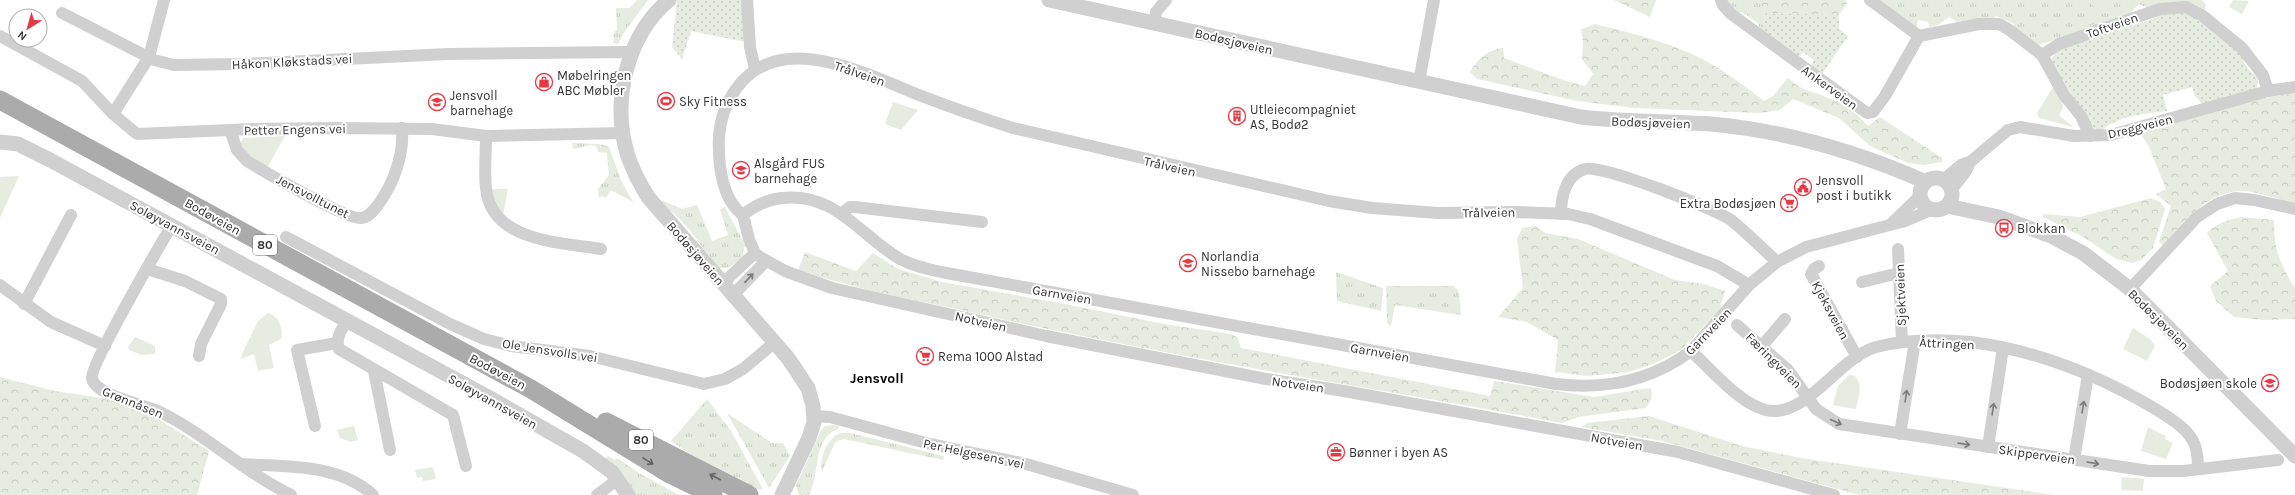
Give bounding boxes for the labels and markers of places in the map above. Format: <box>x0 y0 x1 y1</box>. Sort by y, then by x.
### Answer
place label: Møbelringen ABC Møbler <box>557 68 631 98</box>
shop icon: Møbelringen ABC Møbler <box>534 72 554 92</box>
place label: Jensvoll barnehage <box>450 88 513 118</box>
sports icon: Sky Fitness <box>656 91 676 111</box>
school or university icon: Jensvoll barnehage <box>427 92 447 112</box>
place label: Sky Fitness <box>679 94 747 109</box>
place label: Utleiecompagniet AS, Bodø2 <box>1250 102 1356 132</box>
building icon: Utleiecompagniet AS, Bodø2 <box>1227 106 1247 126</box>
place label: Alsgård FUS barnehage <box>754 156 825 186</box>
school or university icon: Alsgård FUS barnehage <box>731 160 751 180</box>
place label: Jensvoll post i butikk <box>1816 173 1891 203</box>
public building icon: Jensvoll post i butikk <box>1793 177 1813 197</box>
supermarket icon: Extra Bodøsjøen <box>1779 193 1799 213</box>
place label: Extra Bodøsjøen <box>1680 196 1776 211</box>
bus stop icon: Blokkan <box>1994 218 2014 238</box>
place label: Blokkan <box>2017 221 2065 236</box>
place label: Norlandia Nissebo barnehage <box>1201 249 1315 279</box>
school or university icon: Norlandia Nissebo barnehage <box>1178 253 1198 273</box>
supermarket icon: Rema 1000 Alstad <box>915 346 935 366</box>
place label: Rema 1000 Alstad <box>938 349 1043 364</box>
school or university icon: Bodøsjøen skole <box>2260 373 2280 393</box>
place label: Bodøsjøen skole <box>2160 376 2257 391</box>
office icon: Bønner i byen AS <box>1326 442 1346 462</box>
place label: Bønner i byen AS <box>1349 445 1448 460</box>

